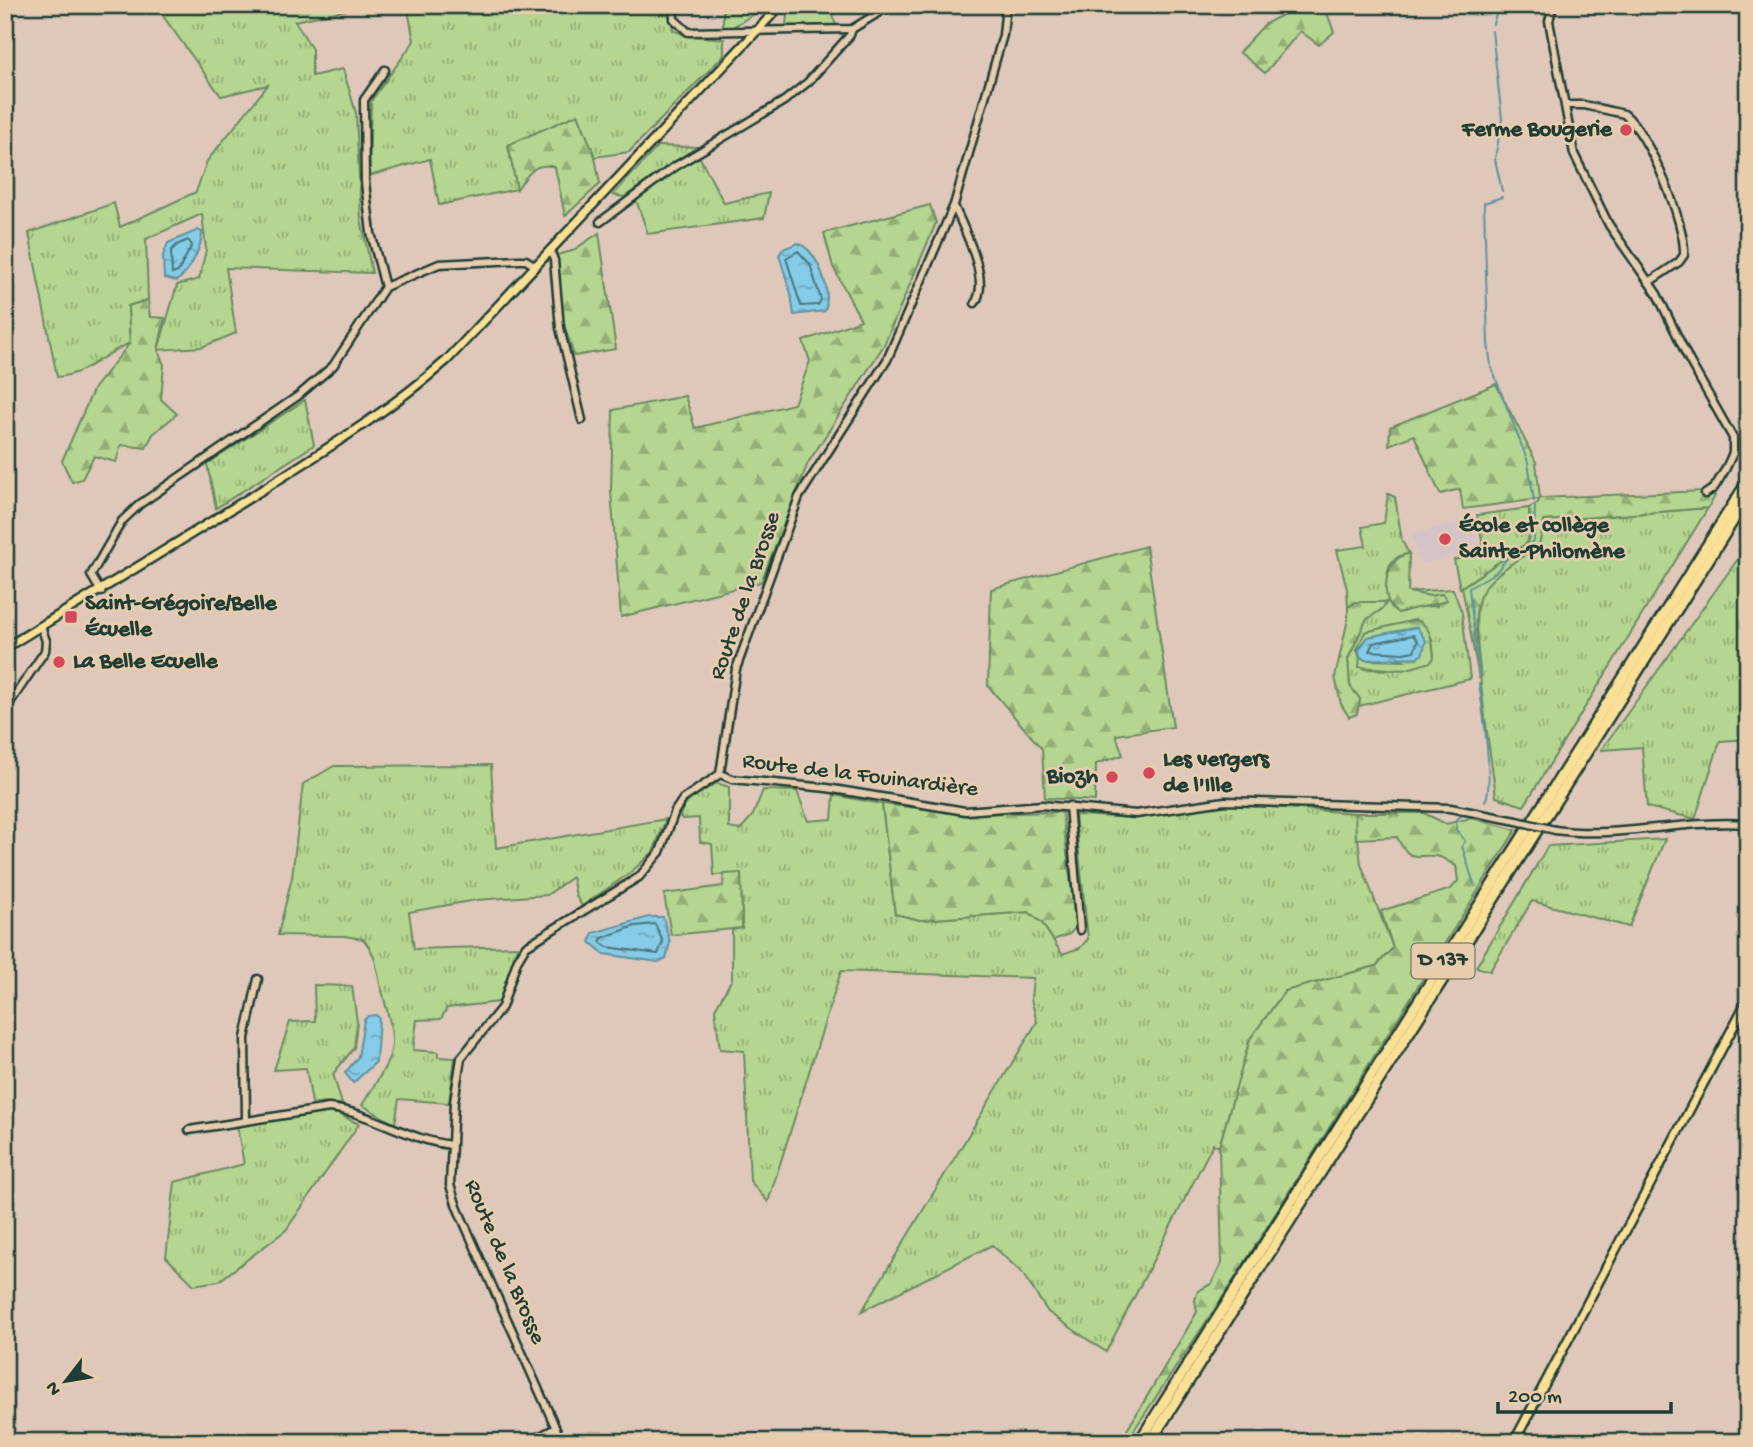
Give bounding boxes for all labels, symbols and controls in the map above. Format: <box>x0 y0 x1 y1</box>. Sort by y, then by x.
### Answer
place label: Ferme Bougerie <box>1461 117 1613 144</box>
marker: Ferme Bougerie <box>1618 122 1634 138</box>
street label: Route de la Brosse <box>705 507 788 684</box>
place label: École et collège Sainte-Philomène <box>1459 513 1626 566</box>
marker: École et collège Sainte-Philomène <box>1437 531 1453 547</box>
place label: Saint-Grégoire/Belle Écuelle <box>85 591 278 644</box>
marker: Saint-Grégoire/Belle Écuelle <box>63 609 79 625</box>
place label: La Belle Ecuelle <box>73 649 219 676</box>
marker: La Belle Ecuelle <box>51 654 67 670</box>
place label: Les vergers de l'Ille <box>1163 747 1270 800</box>
street label: Route de la Fouinardière <box>741 748 981 804</box>
place label: Biozh <box>1046 764 1099 791</box>
marker: Les vergers de l'Ille <box>1141 765 1157 781</box>
marker: Biozh <box>1104 769 1120 785</box>
road number: D 137 <box>1412 944 1474 978</box>
street label: Route de la Brosse <box>457 1176 551 1349</box>
north arrow <box>32 1346 102 1416</box>
scale bar <box>1498 1370 1671 1414</box>
text: N <box>41 1377 67 1399</box>
text: 200 m <box>1508 1386 1562 1411</box>

